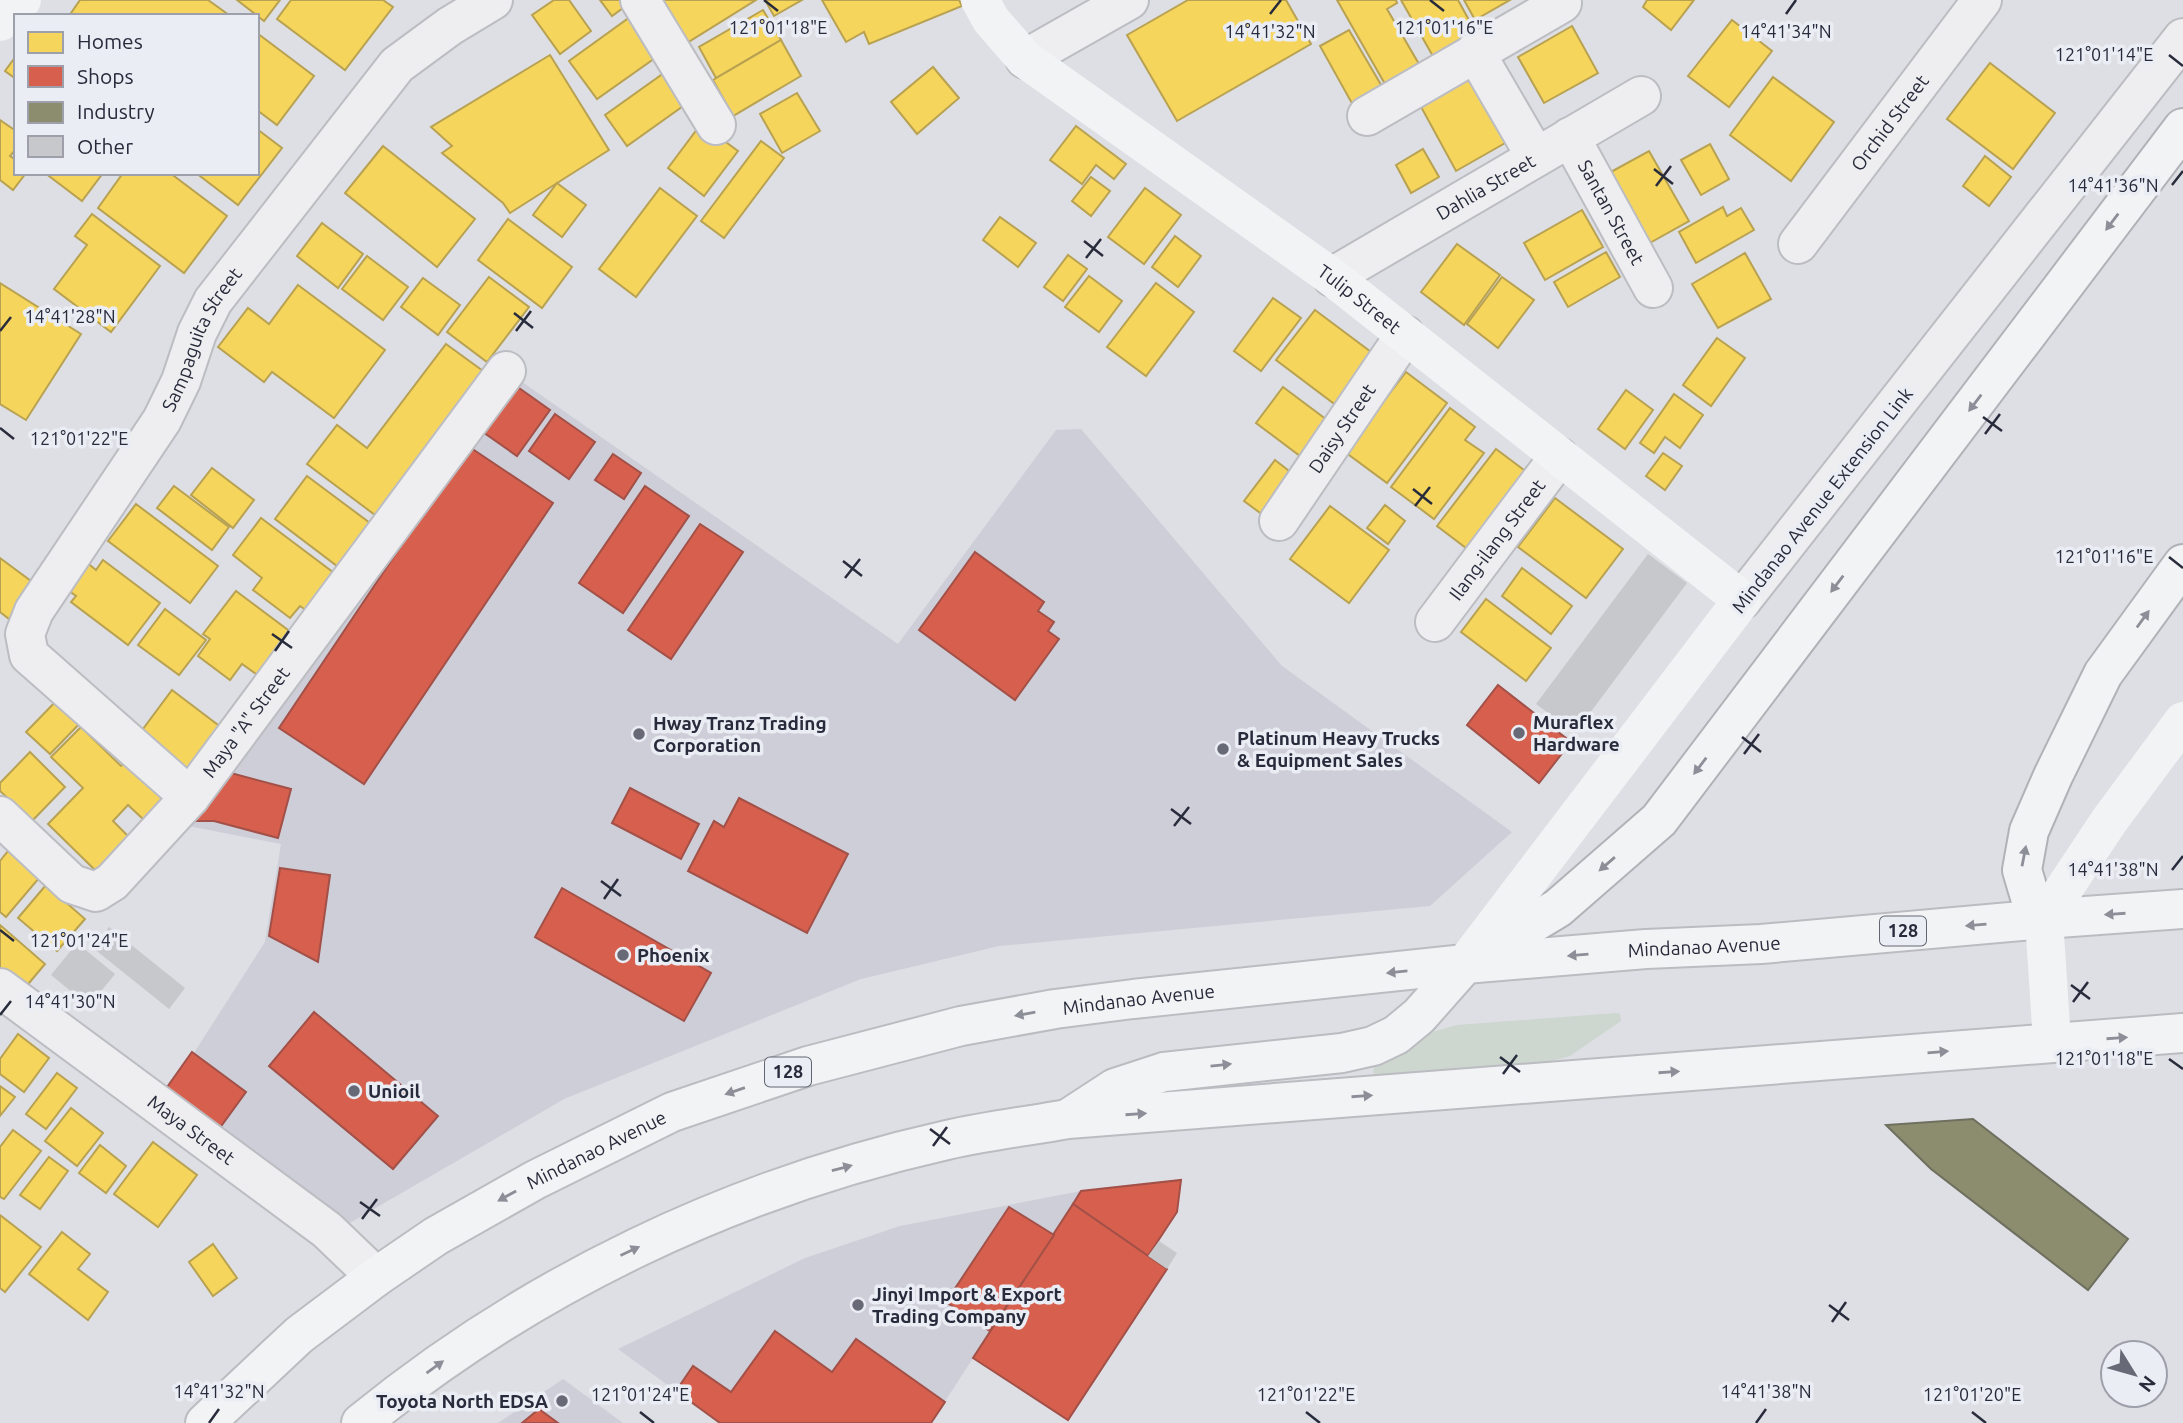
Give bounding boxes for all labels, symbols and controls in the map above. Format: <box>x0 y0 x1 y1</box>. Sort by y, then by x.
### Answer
legend <box>14 14 259 175</box>
text: 121°01'18"E <box>729 17 827 37</box>
text: 121°01'16"E <box>1395 17 1493 37</box>
text: 14°41'32"N <box>1224 21 1316 41</box>
text: 14°41'34"N <box>1740 21 1832 41</box>
text: Homes <box>77 29 143 53</box>
text: 121°01'14"E <box>2055 44 2153 64</box>
text: Shops <box>77 64 134 88</box>
street label: Orchid Street <box>1846 70 1933 175</box>
text: Industry <box>77 99 155 123</box>
text: Other <box>77 134 133 158</box>
street label: Dahlia Street <box>1432 149 1539 225</box>
street label: Santan Street <box>1574 156 1649 269</box>
text: 14°41'36"N <box>2067 175 2159 195</box>
one-way arrow <box>2106 213 2120 231</box>
street label: Tulip Street <box>1314 260 1406 338</box>
street label: Sampaguita Street <box>157 263 246 415</box>
text: 14°41'28"N <box>24 306 116 326</box>
street label: Daisy Street <box>1304 379 1380 477</box>
street label: Mindanao Avenue Extension Link <box>1727 382 1917 617</box>
one-way arrow <box>1968 394 1982 412</box>
text: 121°01'22"E <box>30 428 128 448</box>
street label: Ilang-ilang Street <box>1444 474 1550 604</box>
text: 121°01'16"E <box>2055 546 2153 566</box>
one-way arrow <box>1830 575 1845 593</box>
one-way arrow <box>2136 610 2150 628</box>
street label: Maya "A" Street <box>197 662 294 782</box>
place label: Muraflex Hardware <box>1533 711 1620 755</box>
place label: Hway Tranz Trading Corporation <box>653 712 827 756</box>
marker: Muraflex Hardware <box>1511 725 1527 741</box>
marker: Hway Tranz Trading Corporation <box>631 726 647 742</box>
place label: Platinum Heavy Trucks & Equipment Sales <box>1237 727 1440 771</box>
marker: Platinum Heavy Trucks & Equipment Sales <box>1215 741 1231 757</box>
one-way arrow <box>1692 756 1707 774</box>
one-way arrow <box>2019 845 2030 867</box>
one-way arrow <box>1598 856 1616 872</box>
text: 14°41'38"N <box>2067 859 2159 879</box>
one-way arrow <box>2104 909 2126 920</box>
road number: 128 <box>1880 916 1926 946</box>
one-way arrow <box>1965 920 1987 931</box>
text: 121°01'24"E <box>30 930 128 950</box>
street label: Mindanao Avenue <box>1627 931 1781 961</box>
place label: Phoenix <box>637 944 710 966</box>
marker: Phoenix <box>615 947 631 963</box>
one-way arrow <box>1567 950 1589 961</box>
one-way arrow <box>1386 966 1408 977</box>
street label: Mindanao Avenue <box>1061 979 1216 1019</box>
text: 14°41'30"N <box>24 991 116 1011</box>
one-way arrow <box>1014 1009 1036 1020</box>
one-way arrow <box>2107 1032 2129 1043</box>
one-way arrow <box>1928 1046 1950 1057</box>
text: 121°01'18"E <box>2055 1048 2153 1068</box>
road number: 128 <box>765 1058 811 1086</box>
one-way arrow <box>1210 1060 1232 1071</box>
one-way arrow <box>1658 1066 1680 1077</box>
place label: Unioil <box>368 1080 420 1102</box>
marker: Unioil <box>346 1083 362 1099</box>
one-way arrow <box>724 1086 745 1097</box>
street label: Maya Street <box>144 1090 240 1169</box>
one-way arrow <box>1352 1090 1374 1101</box>
street label: Mindanao Avenue <box>523 1106 670 1193</box>
one-way arrow <box>1125 1108 1147 1119</box>
one-way arrow <box>831 1162 853 1173</box>
one-way arrow <box>497 1190 516 1202</box>
one-way arrow <box>620 1245 640 1257</box>
place label: Jinyi Import & Export Trading Company <box>872 1283 1062 1327</box>
marker: Jinyi Import & Export Trading Company <box>850 1297 866 1313</box>
north arrow <box>2099 1339 2169 1409</box>
one-way arrow <box>426 1360 444 1374</box>
text: N <box>2135 1372 2161 1397</box>
text: 14°41'32"N <box>173 1381 265 1401</box>
text: 14°41'38"N <box>1720 1381 1812 1401</box>
text: 121°01'24"E <box>591 1384 689 1404</box>
text: 121°01'22"E <box>1257 1384 1355 1404</box>
text: 121°01'20"E <box>1923 1384 2021 1404</box>
place label: Toyota North EDSA <box>376 1390 549 1412</box>
marker: Toyota North EDSA <box>554 1393 570 1409</box>

